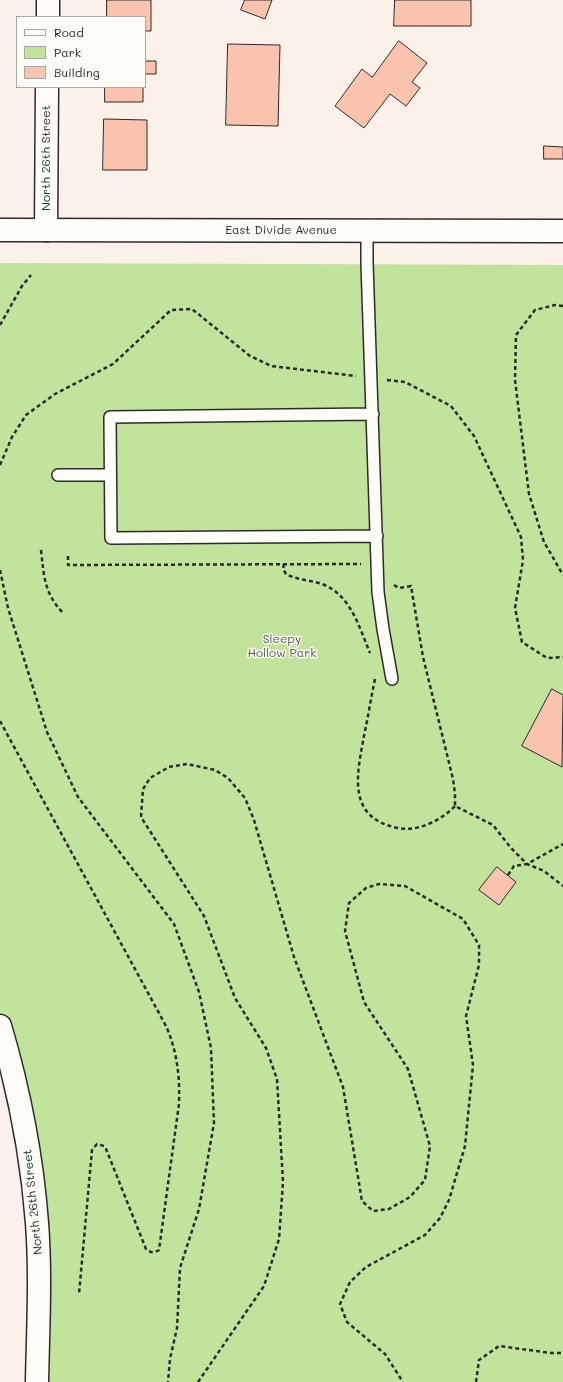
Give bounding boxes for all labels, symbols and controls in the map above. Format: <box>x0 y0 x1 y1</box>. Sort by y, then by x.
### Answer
legend <box>16 16 146 88</box>
text: Road <box>54 24 84 40</box>
text: Park <box>54 44 81 60</box>
text: Building <box>54 64 100 80</box>
street label: North 26th Street <box>39 105 53 211</box>
street label: East Divide Avenue <box>225 223 337 237</box>
park label: Sleepy Hollow Park <box>247 632 317 660</box>
street label: North 26th Street <box>20 1149 46 1255</box>

